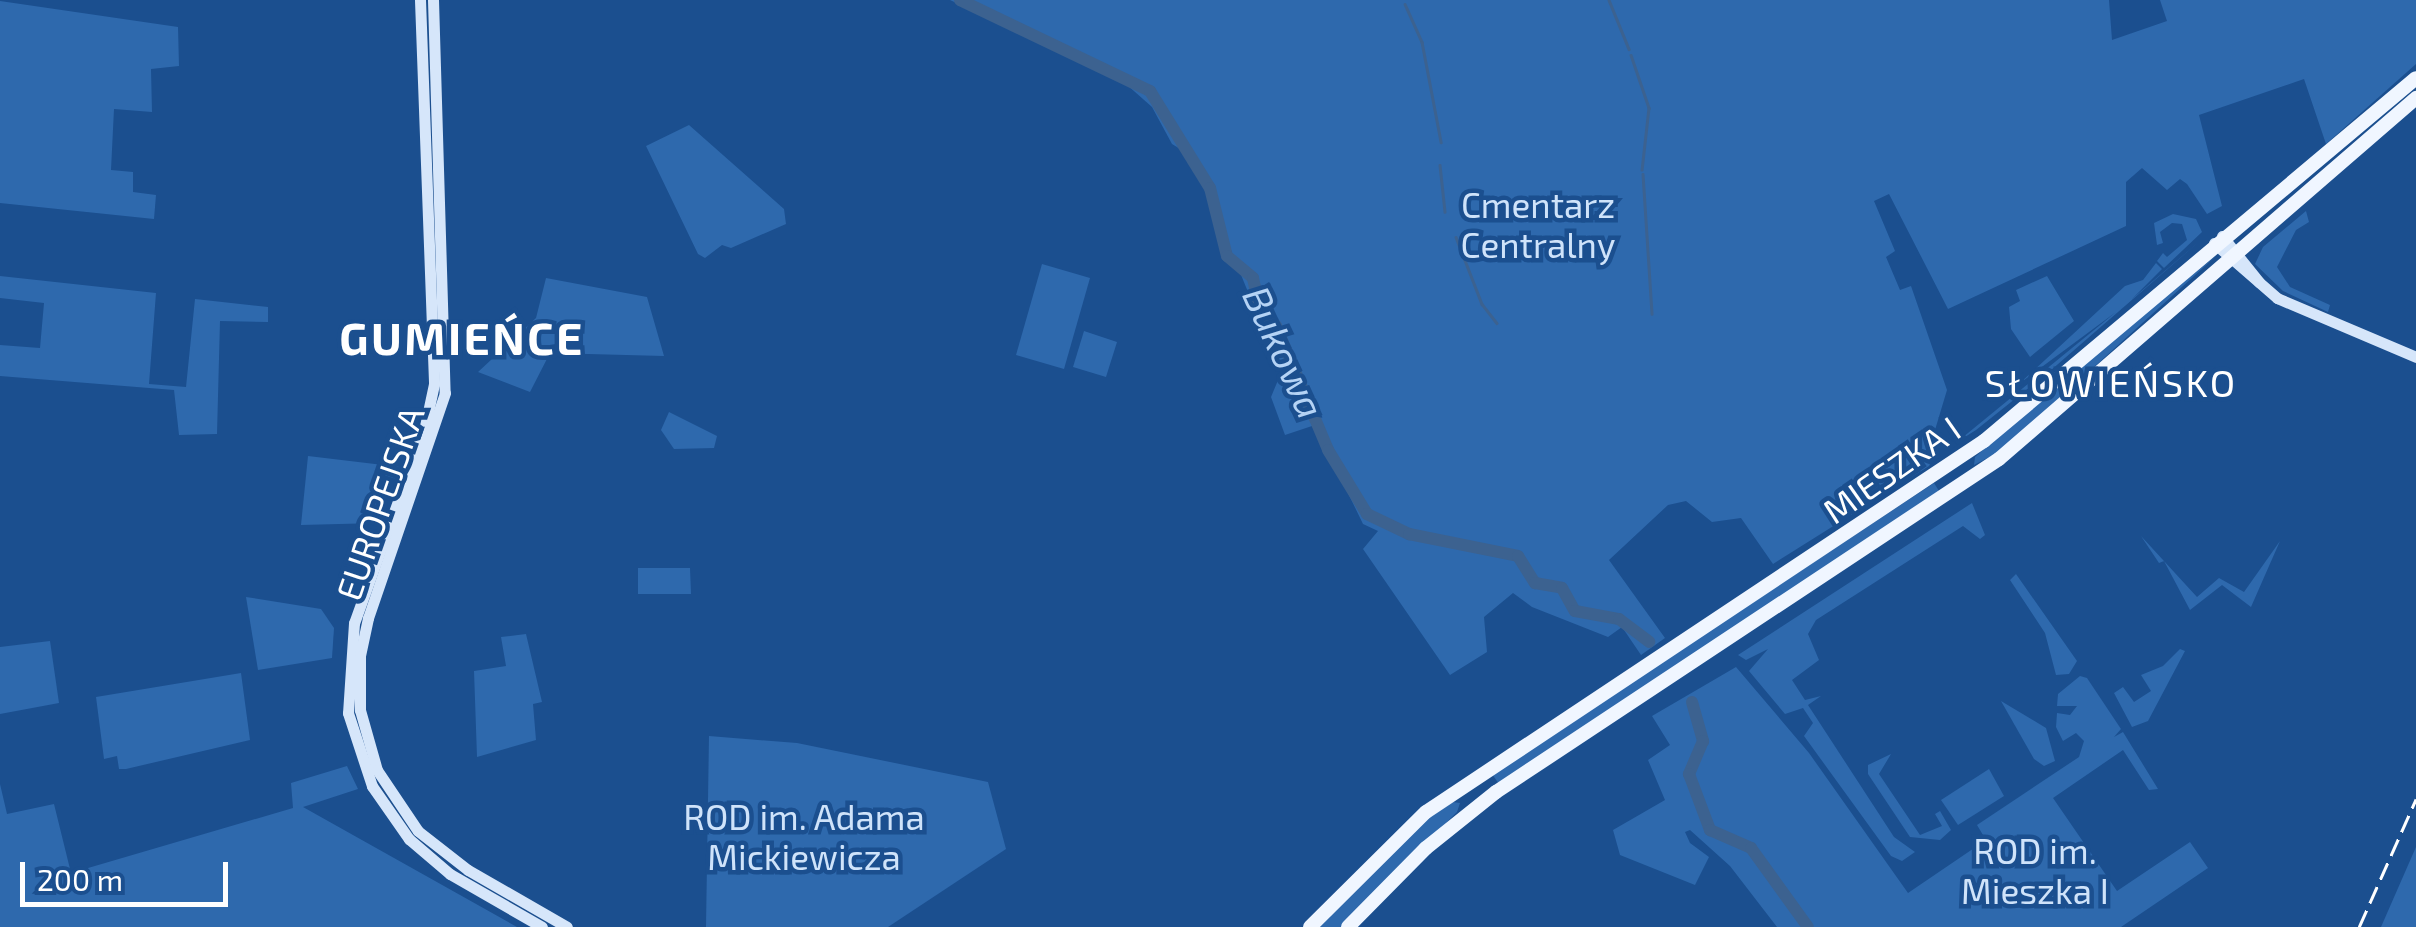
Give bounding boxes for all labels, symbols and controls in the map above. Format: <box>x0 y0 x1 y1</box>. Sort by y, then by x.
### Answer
park label: Cmentarz Centralny <box>1461 183 1615 265</box>
water label: Bukowa <box>1234 279 1334 425</box>
district label: GUMIEŃCE <box>339 311 585 365</box>
district label: SŁOWIEŃSKO <box>1984 360 2238 406</box>
street label: EUROPEJSKA <box>326 401 432 605</box>
street label: MIESZKA I <box>1814 406 1968 532</box>
park label: ROD im. Adama Mickiewicza <box>683 795 925 877</box>
park label: ROD im. Mieszka I <box>1961 829 2109 911</box>
scale bar <box>25 842 232 904</box>
text: 200 m <box>37 861 123 897</box>

